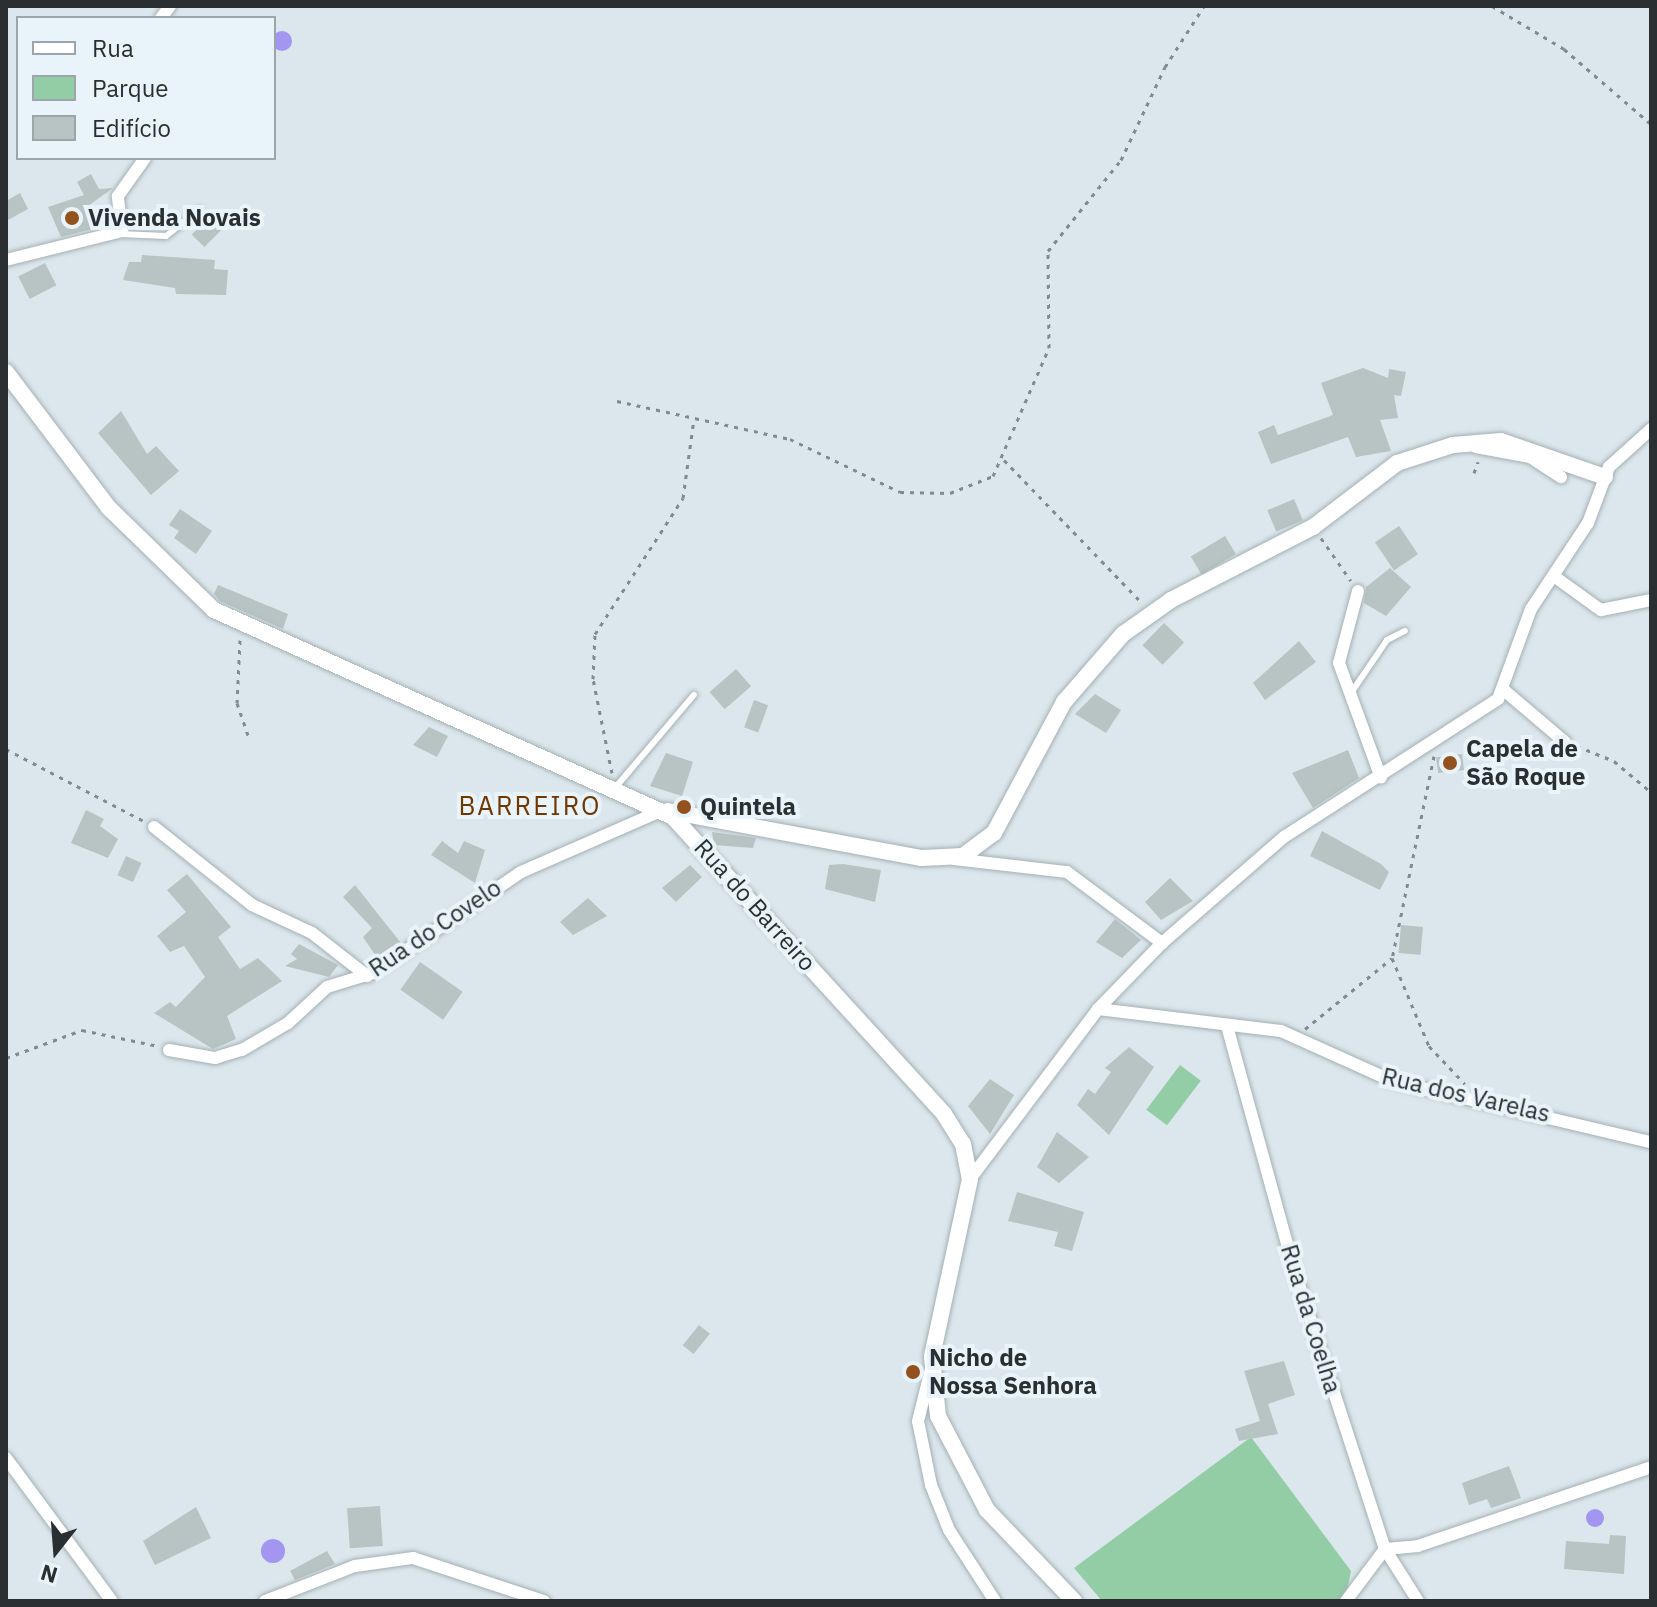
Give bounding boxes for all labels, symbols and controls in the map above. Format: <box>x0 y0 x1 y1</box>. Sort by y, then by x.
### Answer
legend <box>16 16 276 160</box>
text: Rua <box>92 32 134 64</box>
text: Parque <box>92 72 169 104</box>
text: Edifício <box>92 112 171 144</box>
place label: Vivenda Novais <box>88 204 261 232</box>
marker: Vivenda Novais <box>63 209 81 227</box>
place label: Capela de São Roque <box>1466 735 1586 791</box>
marker: Capela de São Roque <box>1441 754 1459 772</box>
district label: BARREIRO <box>458 790 602 822</box>
place label: Quintela <box>700 793 796 821</box>
marker: Quintela <box>675 798 693 816</box>
street label: Rua do Barreiro <box>688 833 822 977</box>
street label: Rua do Covelo <box>363 873 507 983</box>
street label: Rua dos Varelas <box>1379 1062 1553 1128</box>
street label: Rua da Coelha <box>1275 1241 1347 1397</box>
place label: Nicho de Nossa Senhora <box>929 1344 1097 1400</box>
marker: Nicho de Nossa Senhora <box>904 1363 922 1381</box>
north arrow <box>16 1511 96 1591</box>
text: N <box>37 1558 61 1591</box>

